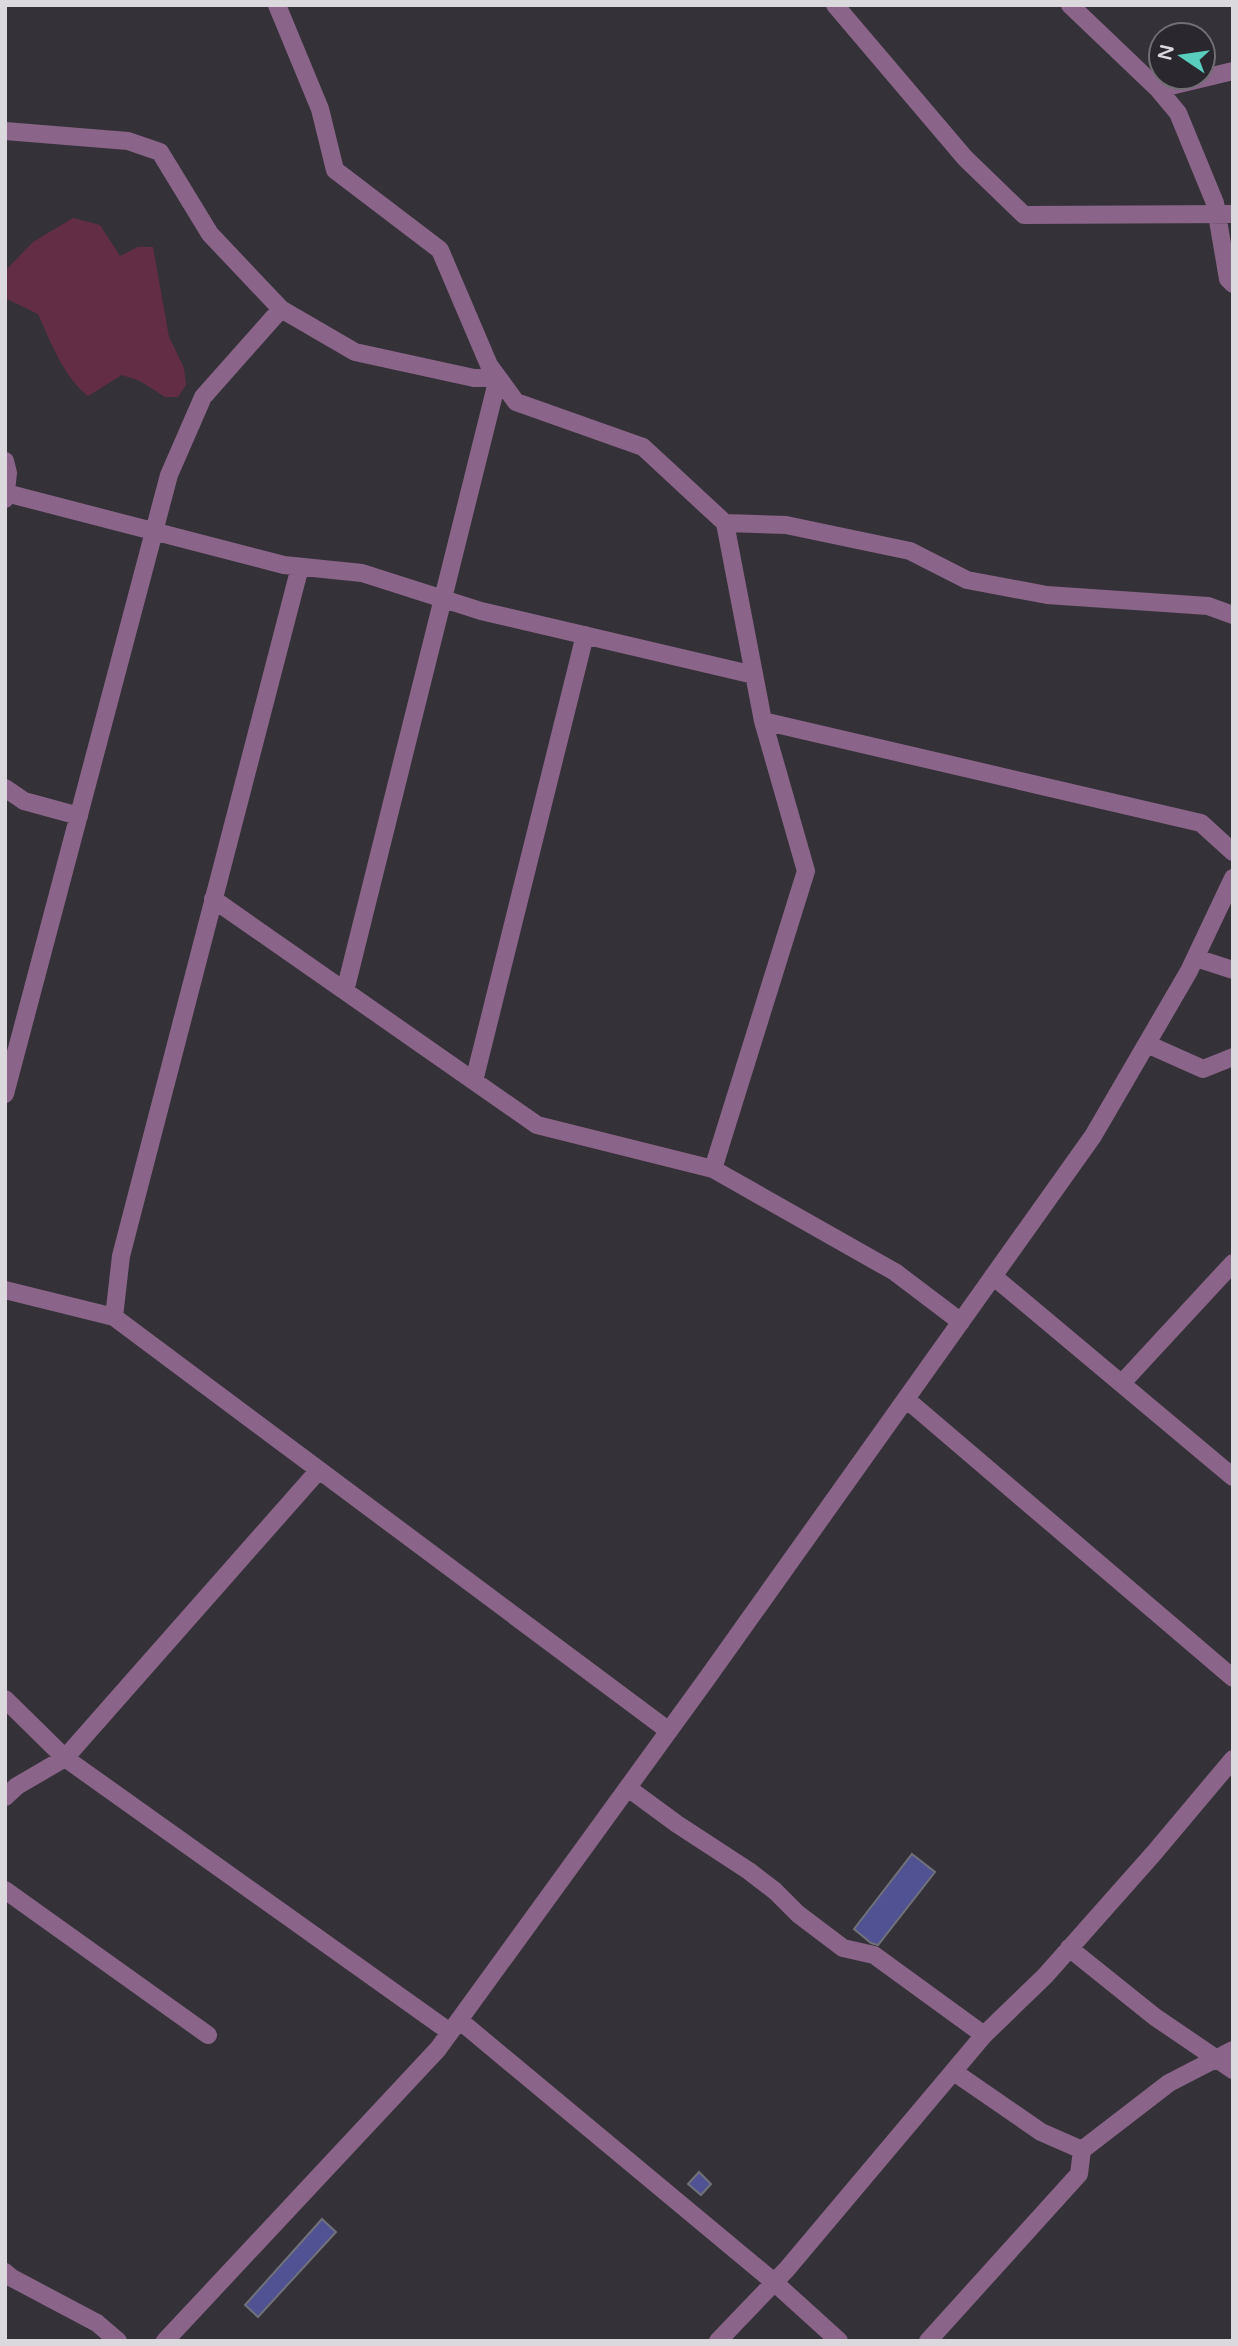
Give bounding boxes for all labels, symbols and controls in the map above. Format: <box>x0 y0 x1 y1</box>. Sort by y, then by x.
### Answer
north arrow <box>1147 21 1217 91</box>
text: N <box>1154 42 1179 62</box>

